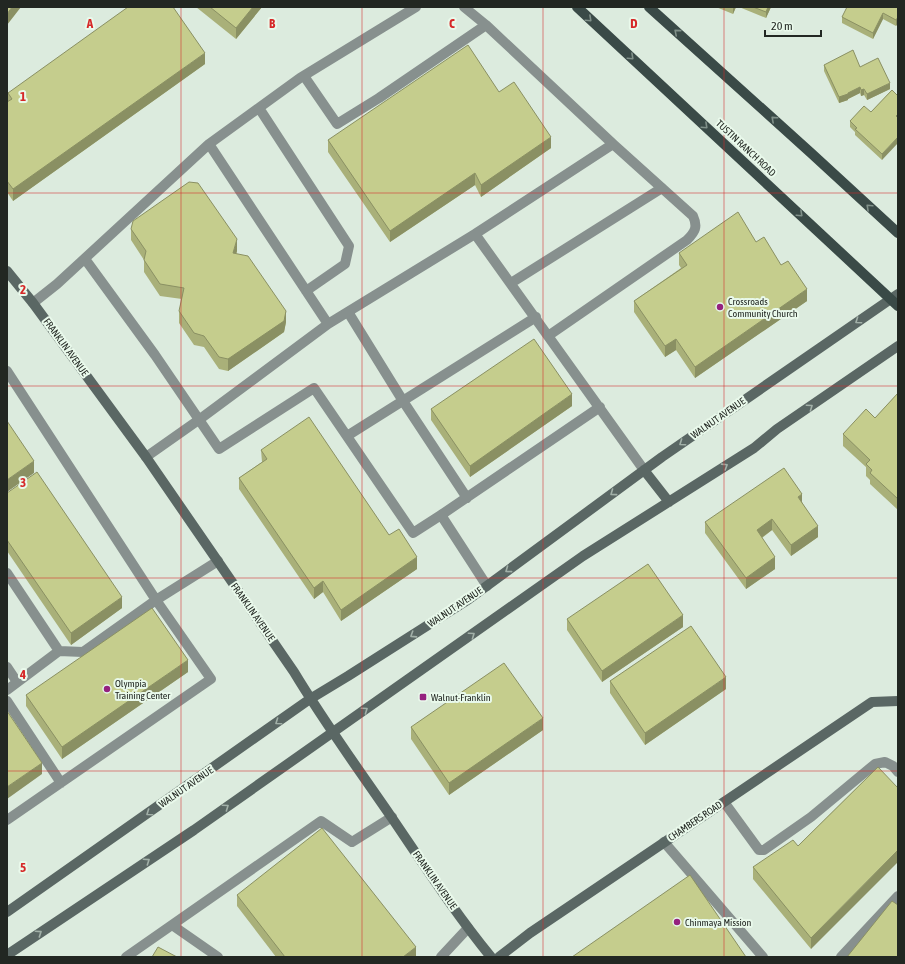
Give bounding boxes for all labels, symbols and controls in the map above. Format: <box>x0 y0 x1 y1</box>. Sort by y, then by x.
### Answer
scale bar <box>765 12 821 38</box>
one-way arrow <box>584 14 592 22</box>
text: A <box>86 16 94 31</box>
text: B <box>269 16 276 31</box>
text: C <box>449 16 455 31</box>
text: D <box>630 16 638 31</box>
text: 20 m <box>771 19 793 33</box>
one-way arrow <box>674 29 682 36</box>
one-way arrow <box>626 52 633 59</box>
text: 1 <box>20 89 26 104</box>
one-way arrow <box>771 117 778 124</box>
street label: TUSTIN RANCH ROAD <box>714 118 778 179</box>
one-way arrow <box>700 121 708 129</box>
one-way arrow <box>867 205 874 212</box>
one-way arrow <box>795 210 803 217</box>
text: 2 <box>20 282 26 297</box>
place label: Crossroads Community Church <box>728 296 798 319</box>
marker: Crossroads Community Church <box>715 302 725 312</box>
street label: FRANKLIN AVENUE <box>41 316 91 378</box>
one-way arrow <box>855 316 862 324</box>
street label: WALNUT AVENUE <box>689 395 748 441</box>
one-way arrow <box>805 405 812 412</box>
one-way arrow <box>679 438 686 446</box>
one-way arrow <box>721 463 728 471</box>
text: 3 <box>20 475 26 490</box>
one-way arrow <box>610 488 617 496</box>
one-way arrow <box>506 565 513 572</box>
street label: FRANKLIN AVENUE <box>229 581 278 644</box>
street label: WALNUT AVENUE <box>426 584 485 629</box>
one-way arrow <box>410 630 417 638</box>
one-way arrow <box>467 633 474 640</box>
text: 4 <box>19 667 26 682</box>
place label: Olympia Training Center <box>115 678 171 701</box>
marker: Olympia Training Center <box>102 684 112 694</box>
marker: Walnut-Franklin <box>418 692 428 702</box>
place label: Walnut-Franklin <box>431 692 491 703</box>
one-way arrow <box>361 708 368 715</box>
one-way arrow <box>276 717 283 724</box>
street label: WALNUT AVENUE <box>157 764 216 810</box>
street label: CHAMBERS ROAD <box>666 799 724 843</box>
one-way arrow <box>222 804 229 812</box>
one-way arrow <box>147 808 154 815</box>
street label: FRANKLIN AVENUE <box>411 849 460 912</box>
one-way arrow <box>143 859 150 866</box>
text: 5 <box>20 860 26 875</box>
marker: Chinmaya Mission <box>672 917 682 927</box>
place label: Chinmaya Mission <box>685 917 751 928</box>
one-way arrow <box>35 931 42 938</box>

